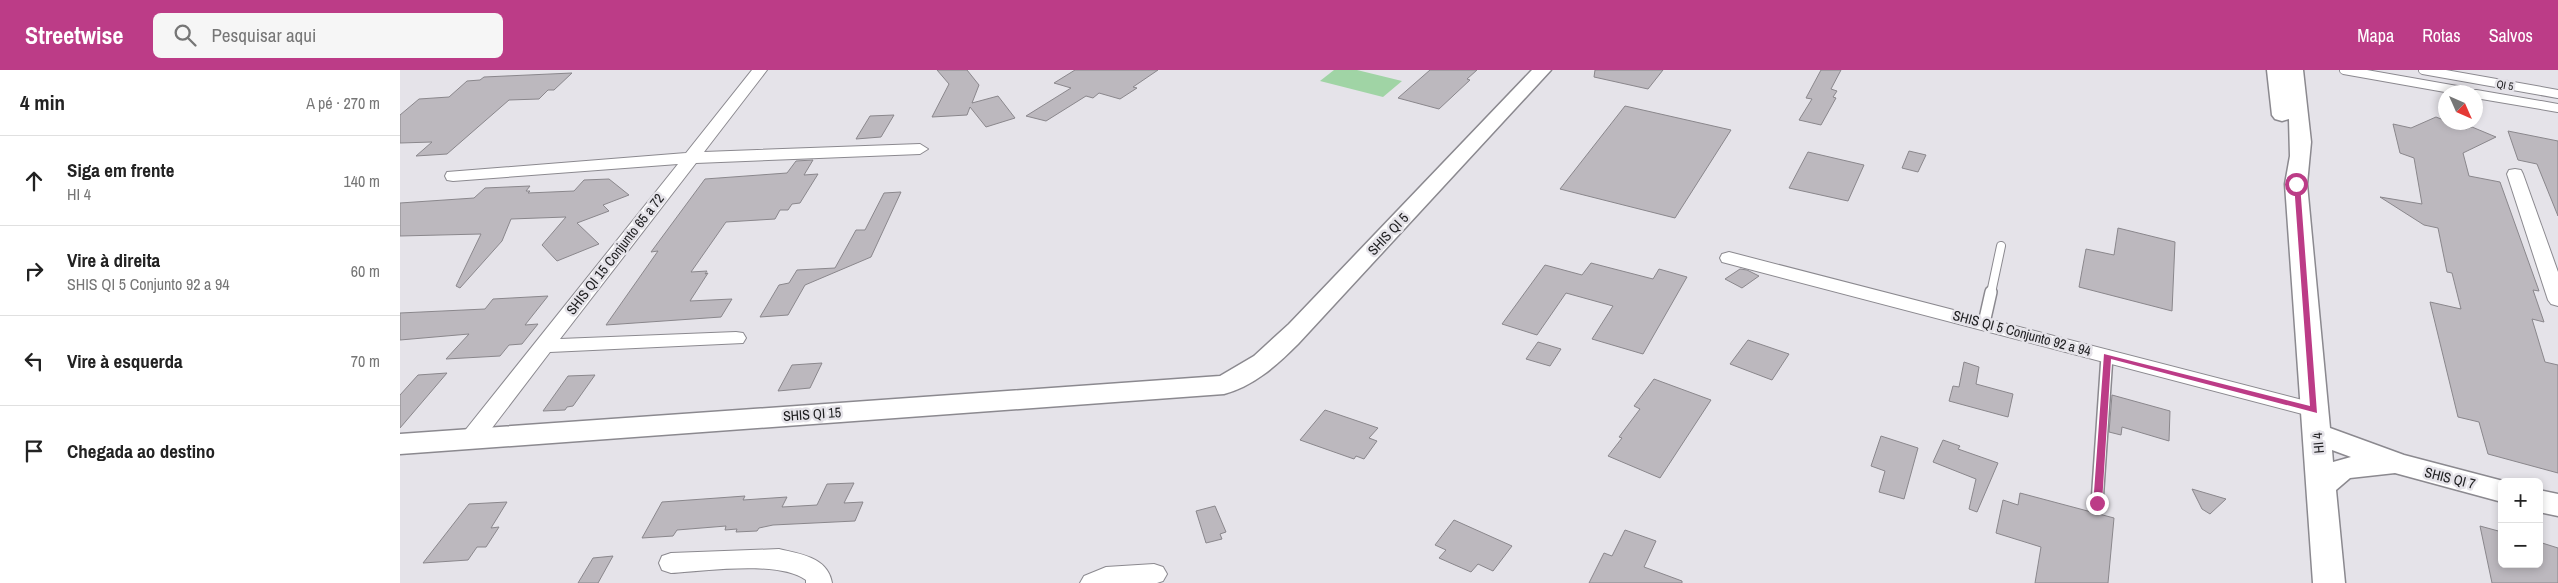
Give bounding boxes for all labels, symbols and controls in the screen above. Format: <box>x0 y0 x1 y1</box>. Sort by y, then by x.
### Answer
search box <box>153 13 503 58</box>
text: Streetwise <box>25 19 123 51</box>
icon: search <box>171 21 199 49</box>
text: Pesquisar aqui <box>211 22 316 48</box>
text: Mapa <box>2357 23 2394 48</box>
text: Rotas <box>2422 23 2461 48</box>
text: Salvos <box>2489 23 2533 48</box>
street label: QI 5 <box>2495 77 2515 93</box>
north arrow <box>2438 85 2483 130</box>
text: 4 min <box>20 88 65 117</box>
text: A pé · 270 m <box>306 92 380 114</box>
text: Siga em frente <box>67 157 174 183</box>
icon: ahead <box>20 167 48 195</box>
text: 140 m <box>344 170 380 192</box>
route start <box>2285 173 2308 196</box>
text: HI 4 <box>67 183 91 205</box>
street label: SHIS QI 15 Conjunto 65 a 72 <box>562 190 668 318</box>
street label: SHIS QI 5 <box>1364 209 1412 259</box>
text: Vire à direita <box>67 247 160 273</box>
icon: right <box>20 257 48 285</box>
text: 60 m <box>351 260 380 282</box>
text: SHIS QI 5 Conjunto 92 a 94 <box>67 273 230 295</box>
street label: SHIS QI 5 Conjunto 92 a 94 <box>1951 306 2094 360</box>
icon: left <box>20 347 48 375</box>
text: Vire à esquerda <box>67 348 183 374</box>
text: 70 m <box>351 350 380 372</box>
street label: SHIS QI 15 <box>782 403 842 425</box>
street label: HI 4 <box>2308 431 2328 454</box>
icon: arrive <box>20 437 48 465</box>
text: Chegada ao destino <box>67 438 215 464</box>
street label: SHIS QI 7 <box>2423 463 2477 493</box>
map controls <box>2498 478 2543 568</box>
button: + <box>2498 478 2543 523</box>
route end <box>2086 492 2109 515</box>
button: − <box>2498 523 2543 568</box>

